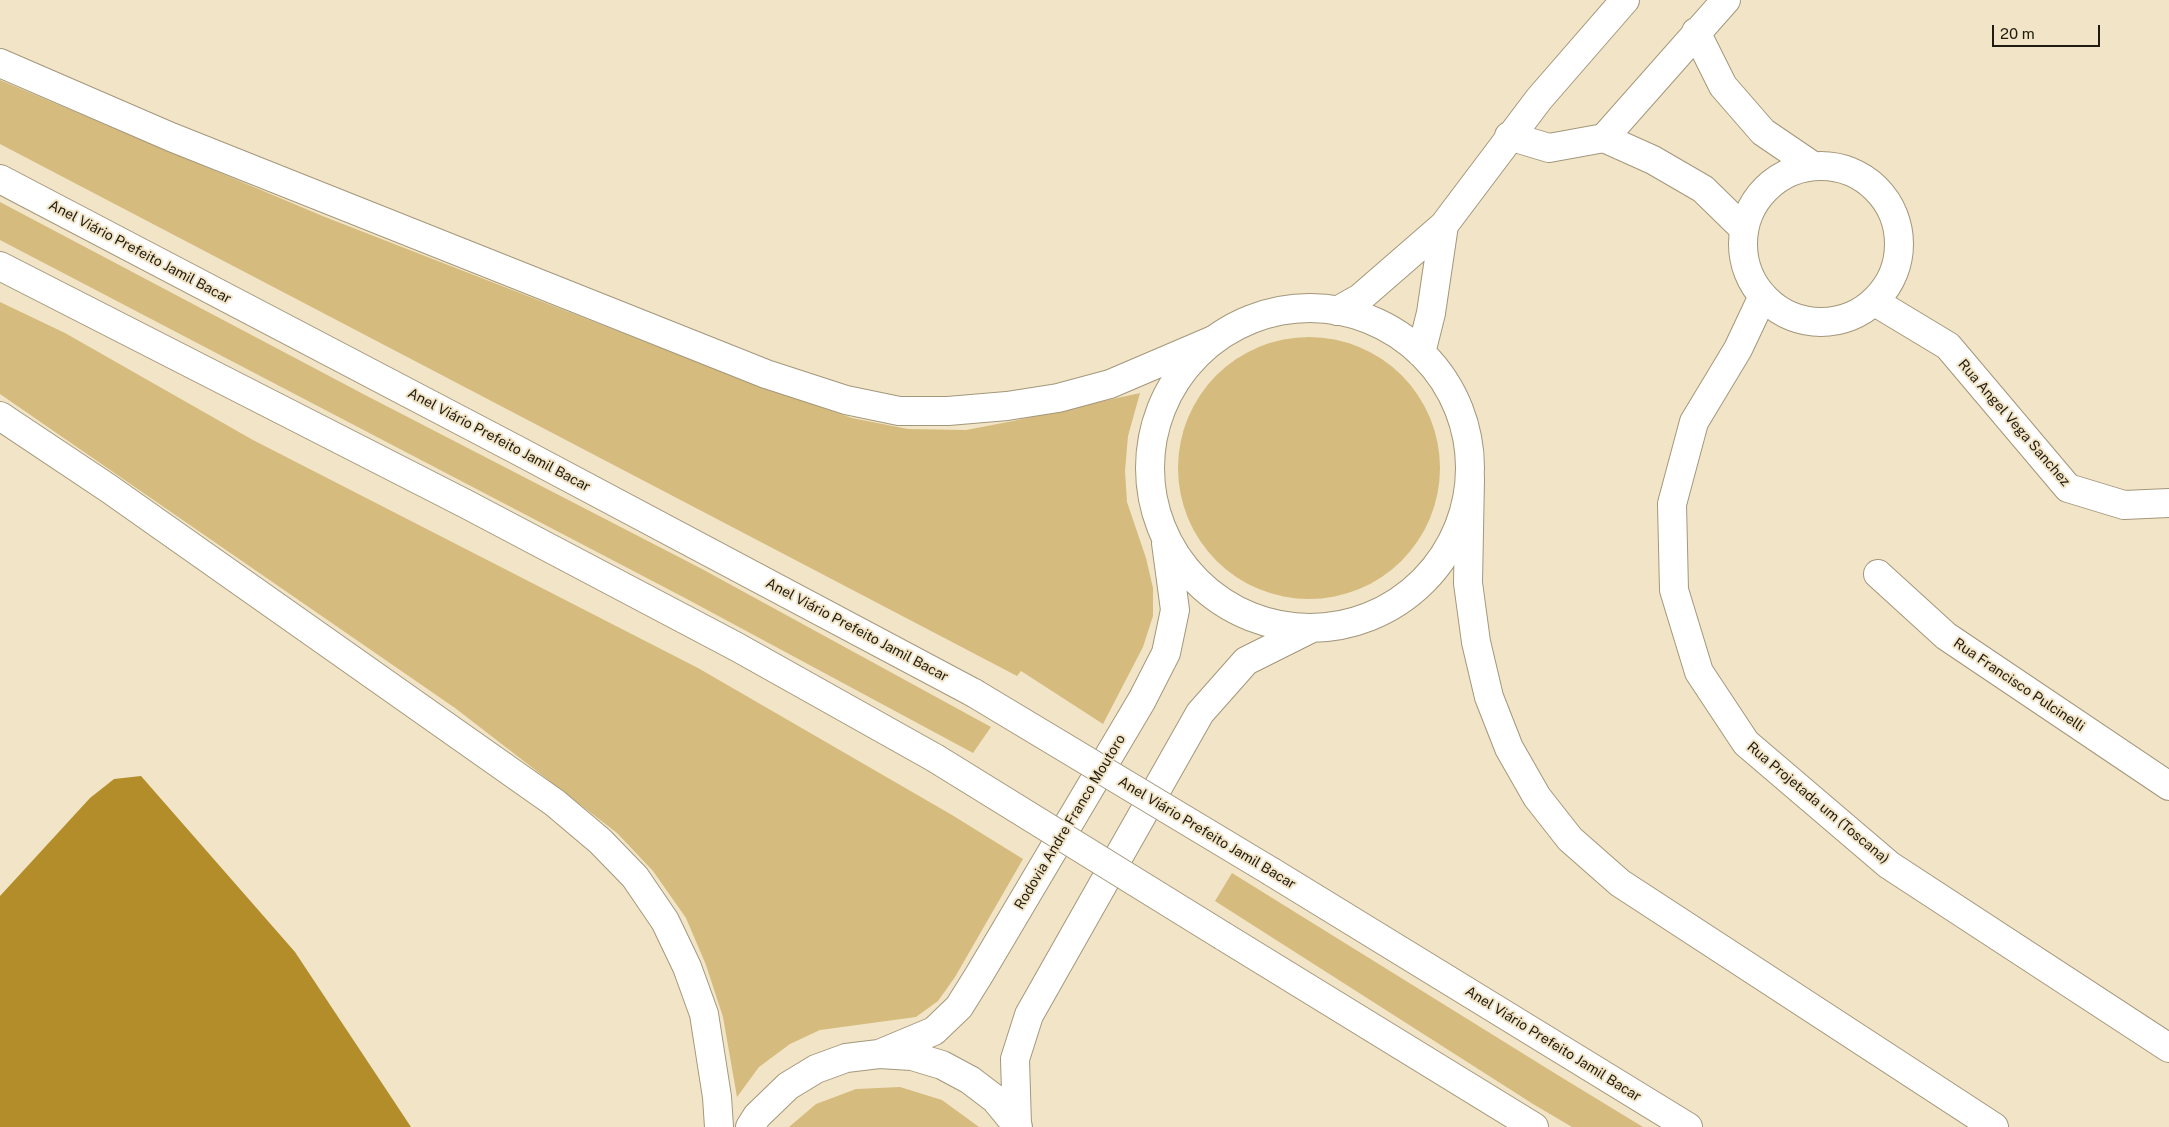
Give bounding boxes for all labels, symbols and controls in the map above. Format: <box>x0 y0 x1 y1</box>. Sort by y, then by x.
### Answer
scale bar <box>1994 15 2102 47</box>
text: 20 m <box>2000 25 2035 42</box>
street label: Anel Viário Prefeito Jamil Bacar <box>46 197 234 307</box>
street label: Rua Angel Vega Sanchez <box>1954 356 2074 490</box>
street label: Anel Viário Prefeito Jamil Bacar <box>405 385 593 495</box>
street label: Anel Viário Prefeito Jamil Bacar <box>763 575 951 685</box>
street label: Rua Francisco Pulcinelli <box>1950 635 2088 735</box>
street label: Rodovia Andre Franco Moutoro <box>1011 731 1129 913</box>
street label: Rua Projetada um (Toscana) <box>1744 739 1892 867</box>
street label: Anel Viário Prefeito Jamil Bacar <box>1115 773 1299 893</box>
street label: Anel Viário Prefeito Jamil Bacar <box>1462 983 1644 1105</box>

